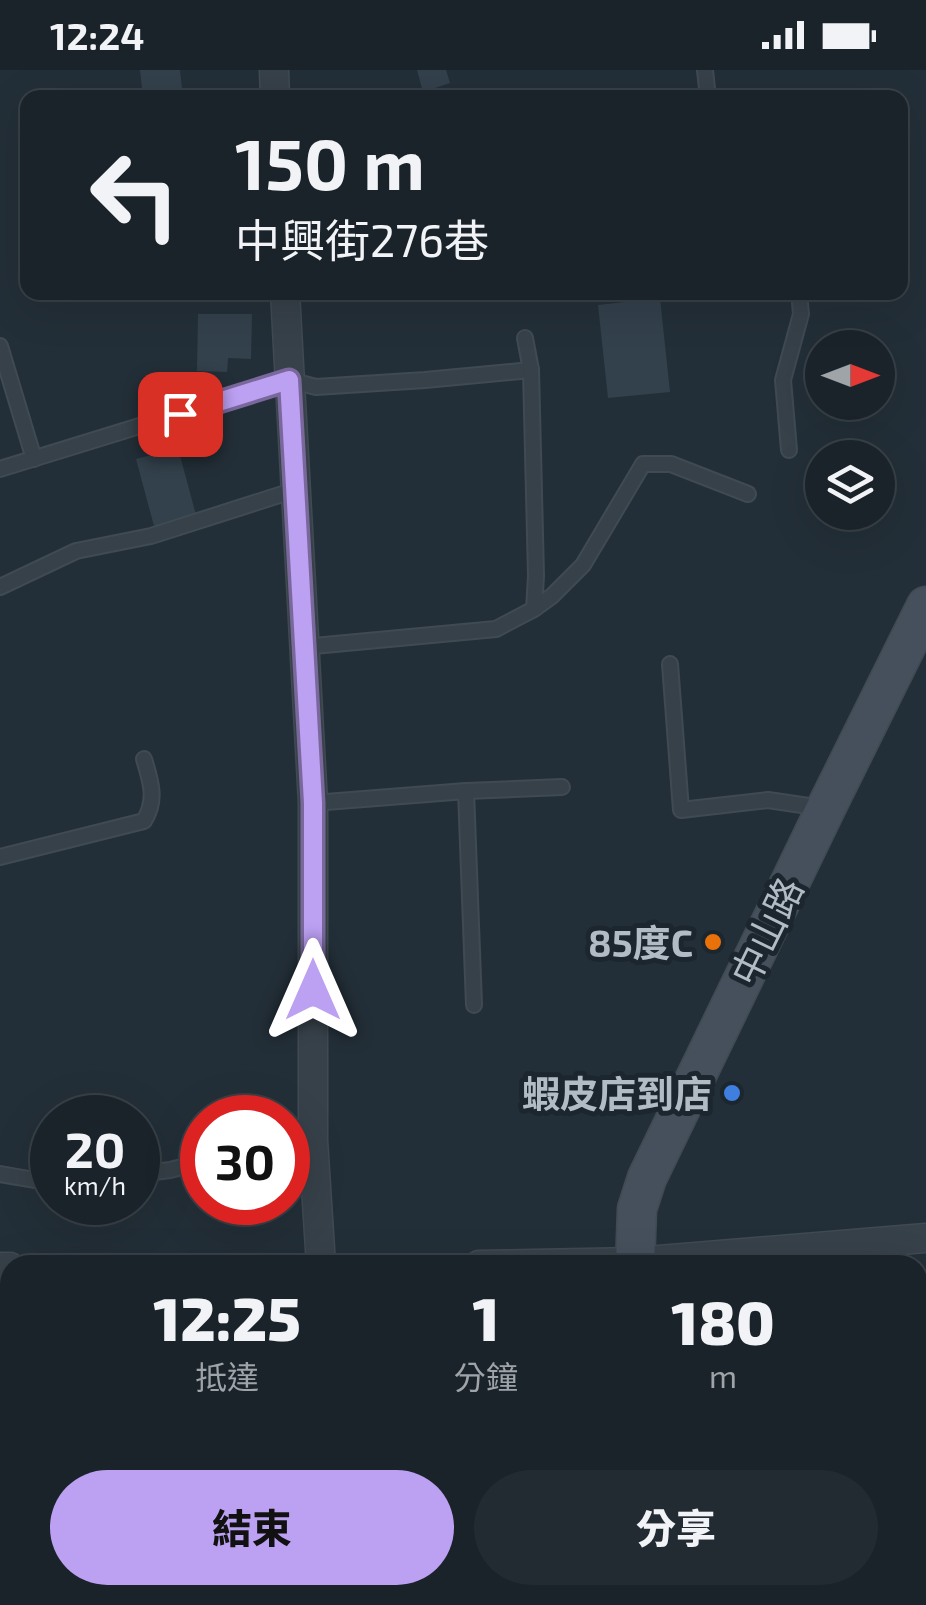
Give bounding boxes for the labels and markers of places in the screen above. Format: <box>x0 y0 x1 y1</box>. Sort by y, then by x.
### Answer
pin <box>138 372 223 457</box>
place label: 85度C <box>588 919 693 965</box>
marker: 85度C <box>702 931 724 953</box>
place label: 蝦皮店到店 <box>522 1070 712 1116</box>
marker: 蝦皮店到店 <box>721 1082 743 1104</box>

